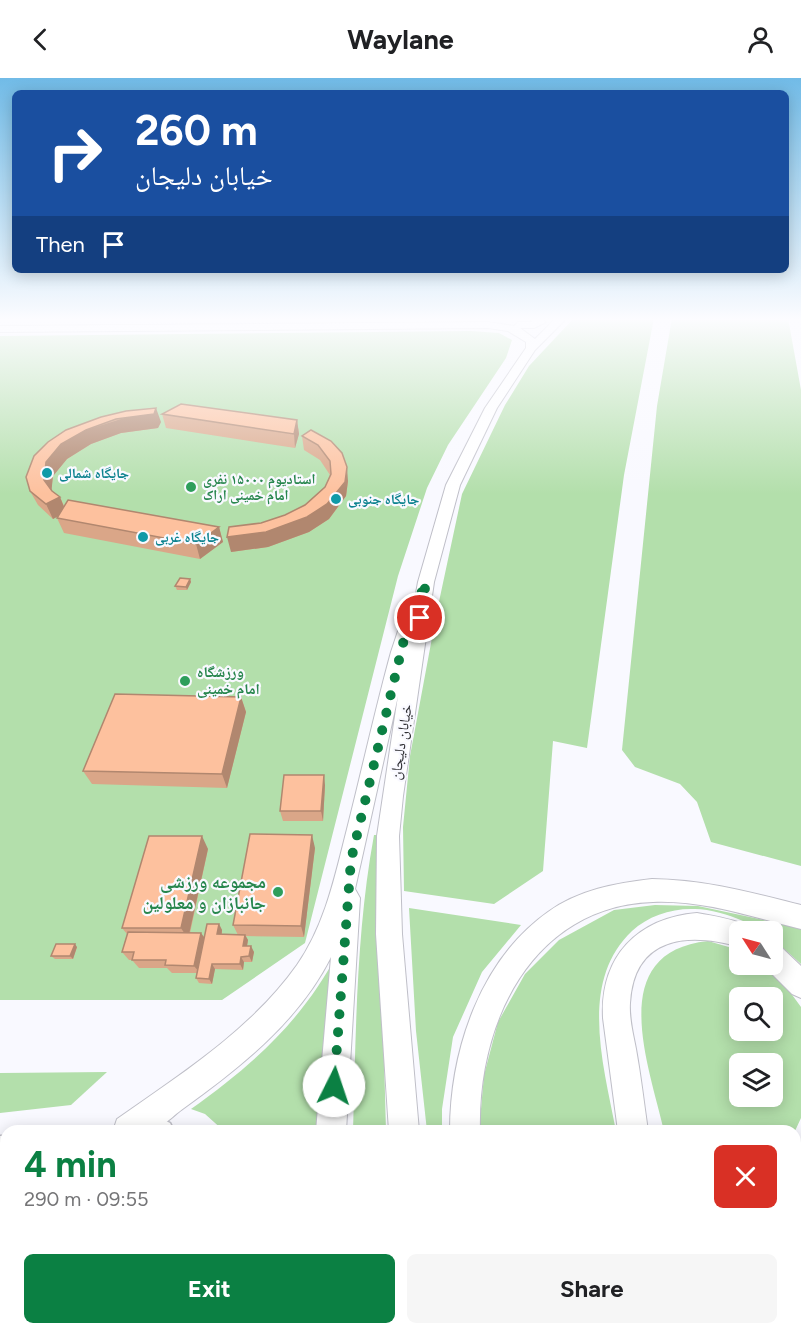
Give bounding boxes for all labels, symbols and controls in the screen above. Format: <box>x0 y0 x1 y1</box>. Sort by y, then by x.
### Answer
icon: back <box>24 23 57 56</box>
text: Waylane <box>347 23 454 56</box>
icon: person <box>744 23 777 56</box>
text: 260 m <box>135 105 258 156</box>
icon: right <box>36 114 114 192</box>
text: خیابان دلیجان <box>135 159 273 192</box>
icon: arrive <box>97 228 130 261</box>
text: Then <box>36 231 85 258</box>
place label: جایگاه شمالی <box>59 465 129 482</box>
marker: جایگاه شمالی <box>40 466 54 480</box>
place label: استادیوم ۱۵۰۰۰ نفری امام خمینی اراک <box>203 471 316 505</box>
marker: استادیوم ۱۵۰۰۰ نفری امام خمینی اراک <box>184 480 198 494</box>
place label: جایگاه جنوبی <box>348 491 419 508</box>
marker: جایگاه جنوبی <box>329 492 343 506</box>
place label: جایگاه غربی <box>155 529 219 546</box>
marker: جایگاه غربی <box>136 530 150 544</box>
pin <box>394 592 445 643</box>
icon: arrive <box>403 601 436 634</box>
place label: ورزشگاه امام خمینی <box>197 663 260 699</box>
marker: ورزشگاه امام خمینی <box>178 674 192 688</box>
street label: خیابان دلیجان <box>386 702 417 781</box>
place label: مجموعه ورزشی جانبازان و معلولین <box>143 871 266 914</box>
marker: مجموعه ورزشی جانبازان و معلولین <box>271 885 285 899</box>
north arrow <box>729 921 783 975</box>
map controls <box>729 921 783 1107</box>
button: search <box>729 987 783 1041</box>
button: layers <box>729 1053 783 1107</box>
position arrow <box>302 1054 366 1118</box>
text: 4 min <box>24 1143 117 1186</box>
button: close <box>714 1145 777 1208</box>
text: 290 m · 09:55 <box>24 1187 148 1211</box>
button: Exit <box>24 1254 395 1323</box>
button: Share <box>407 1254 777 1323</box>

